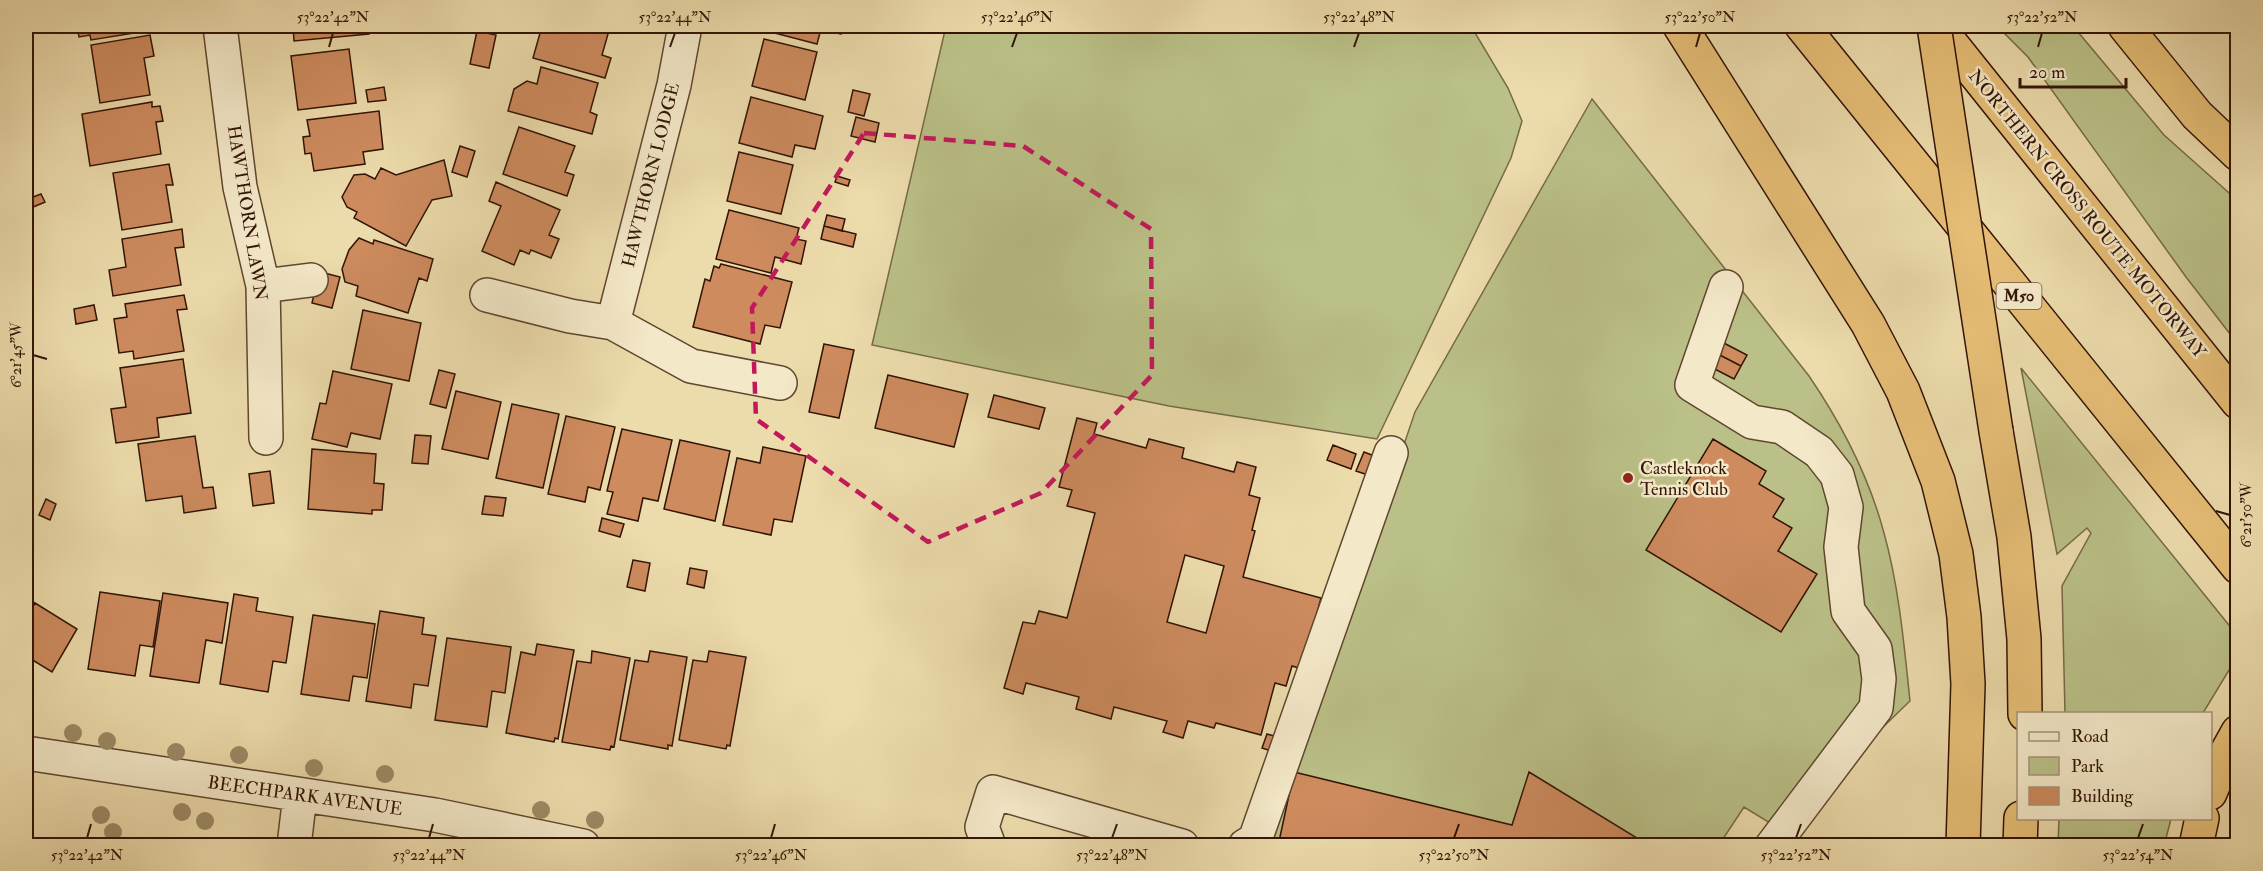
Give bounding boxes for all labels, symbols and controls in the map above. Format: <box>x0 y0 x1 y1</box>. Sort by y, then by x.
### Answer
text: 53°22'42"N <box>297 8 370 27</box>
text: 53°22'44"N <box>639 8 712 27</box>
text: 53°22'46"N <box>981 8 1054 27</box>
text: 53°22'48"N <box>1323 8 1395 27</box>
text: 53°22'50"N <box>1665 8 1736 27</box>
text: 53°22'52"N <box>2007 8 2078 27</box>
scale bar <box>2020 51 2126 89</box>
text: 20 m <box>2029 61 2065 84</box>
street label: NORTHERN CROSS ROUTE MOTORWAY <box>1963 65 2211 364</box>
street label: HAWTHORN LODGE <box>617 80 685 270</box>
street label: HAWTHORN LAWN <box>222 124 272 302</box>
road number: M50 <box>1996 283 2042 309</box>
text: 6°21'45"W <box>7 321 26 388</box>
place label: Castleknock Tennis Club <box>1640 457 1728 501</box>
marker: Castleknock Tennis Club <box>1621 471 1635 485</box>
text: 6°21'50"W <box>2237 481 2256 548</box>
legend <box>2017 712 2212 820</box>
text: Road <box>2071 725 2109 748</box>
text: Park <box>2071 755 2104 778</box>
street label: BEECHPARK AVENUE <box>206 771 404 821</box>
text: Building <box>2071 785 2134 808</box>
text: 53°22'42"N <box>51 846 124 865</box>
text: 53°22'44"N <box>393 846 466 865</box>
text: 53°22'46"N <box>735 846 808 865</box>
text: 53°22'48"N <box>1076 846 1148 865</box>
text: 53°22'50"N <box>1419 846 1490 865</box>
text: 53°22'52"N <box>1761 846 1832 865</box>
text: 53°22'54"N <box>2103 846 2174 865</box>

